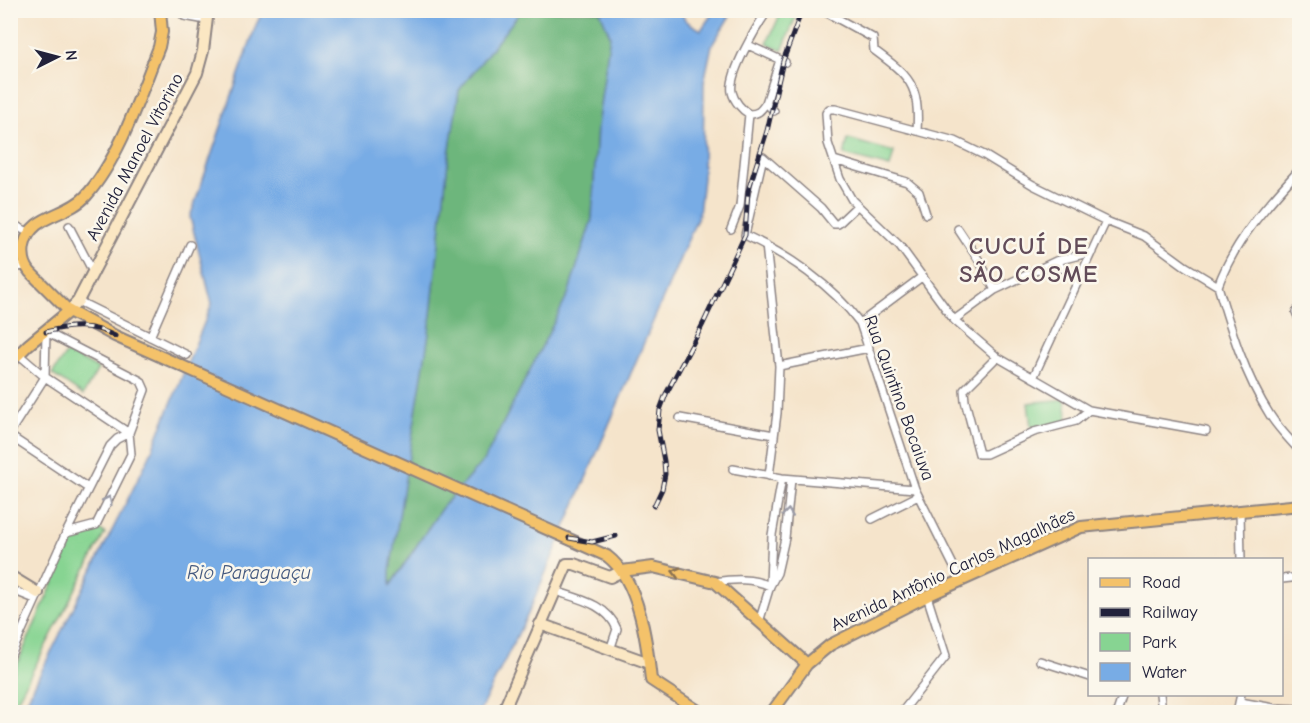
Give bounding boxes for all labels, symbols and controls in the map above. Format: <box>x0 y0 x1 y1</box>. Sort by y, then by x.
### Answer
north arrow <box>27 27 87 87</box>
text: N <box>61 49 80 62</box>
street label: Avenida Manoel Vitorino <box>82 70 188 244</box>
district label: CUCUÍ DE SÃO COSME <box>959 232 1099 288</box>
street label: Rua Quintino Bocaiuva <box>859 313 939 483</box>
one-way arrow <box>101 496 113 507</box>
street label: Avenida Antônio Carlos Magalhães <box>828 504 1078 636</box>
one-way arrow <box>781 508 794 517</box>
legend <box>1088 558 1283 696</box>
water label: Rio Paraguaçu <box>187 561 311 584</box>
one-way arrow <box>671 567 681 580</box>
text: Road <box>1142 572 1181 593</box>
text: Railway <box>1142 602 1199 623</box>
text: Park <box>1142 632 1177 653</box>
text: Water <box>1142 662 1187 683</box>

